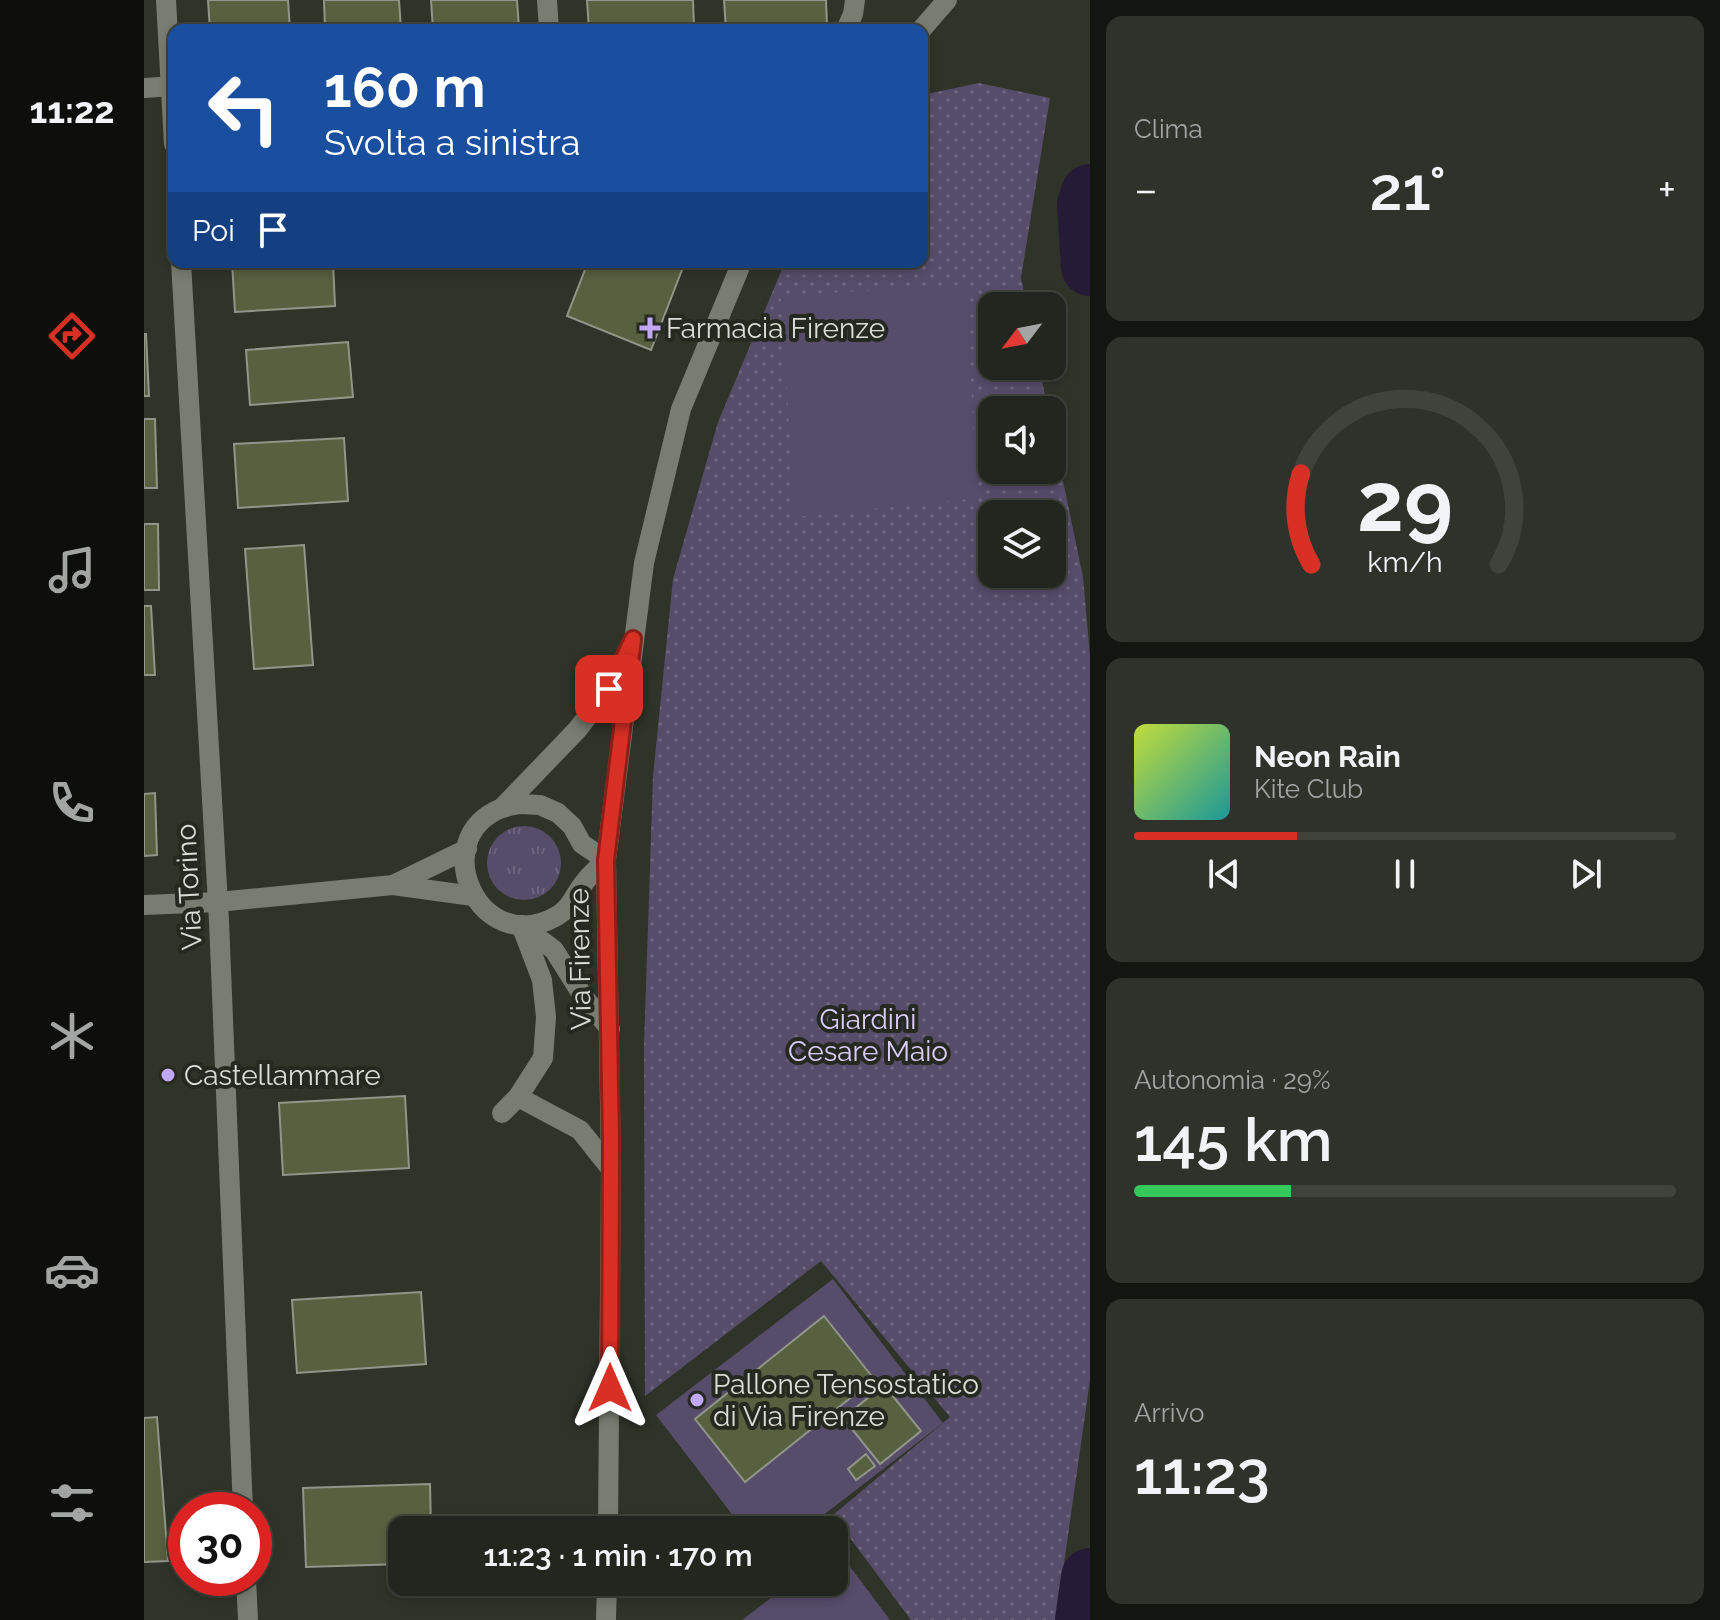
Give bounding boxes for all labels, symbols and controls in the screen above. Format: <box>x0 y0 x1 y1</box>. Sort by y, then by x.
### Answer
text: 160 m <box>324 54 486 120</box>
icon: left <box>192 56 296 160</box>
text: 11:22 <box>29 89 115 131</box>
text: Clima <box>1134 114 1203 144</box>
text: Svolta a sinistra <box>324 121 580 163</box>
text: 21° <box>1369 154 1446 224</box>
text: − <box>1134 164 1158 215</box>
text: + <box>1658 164 1676 215</box>
icon: arrive <box>251 208 295 252</box>
text: Poi <box>192 213 235 248</box>
north arrow <box>978 292 1066 380</box>
map controls <box>978 292 1066 588</box>
icon: directions <box>44 308 100 364</box>
place label: Farmacia Firenze <box>666 312 885 345</box>
marker: Farmacia Firenze <box>641 319 659 337</box>
button: sound <box>978 396 1066 484</box>
text: 29 <box>1357 453 1453 550</box>
button: layers <box>978 500 1066 588</box>
icon: music <box>44 542 100 598</box>
text: km/h <box>1367 545 1443 579</box>
pin <box>575 655 643 723</box>
icon: arrive <box>587 667 631 711</box>
text: Neon Rain <box>1254 739 1401 774</box>
text: Kite Club <box>1254 774 1363 804</box>
icon: phone <box>44 775 100 831</box>
street label: Via Torino <box>169 823 209 951</box>
icon: previous <box>1202 852 1246 896</box>
icon: pause <box>1383 852 1427 896</box>
icon: next <box>1564 852 1608 896</box>
street label: Via Firenze <box>562 888 598 1030</box>
park label: Giardini Cesare Maio <box>788 1003 948 1068</box>
icon: climate <box>44 1008 100 1064</box>
place label: Castellammare <box>184 1059 381 1092</box>
text: Autonomia · 29% <box>1134 1065 1331 1095</box>
marker: Castellammare <box>159 1066 177 1084</box>
text: 145 km <box>1134 1105 1332 1175</box>
icon: car <box>44 1242 100 1298</box>
position arrow <box>568 1346 652 1430</box>
place label: Pallone Tensostatico di Via Firenze <box>713 1368 979 1433</box>
marker: Pallone Tensostatico di Via Firenze <box>688 1391 706 1409</box>
text: Arrivo <box>1134 1398 1204 1428</box>
text: 11:23 <box>1134 1438 1270 1508</box>
icon: filters <box>44 1475 100 1531</box>
speed limit sign: 30 <box>168 1492 272 1596</box>
text: 11:23 · 1 min · 170 m <box>483 1538 753 1573</box>

